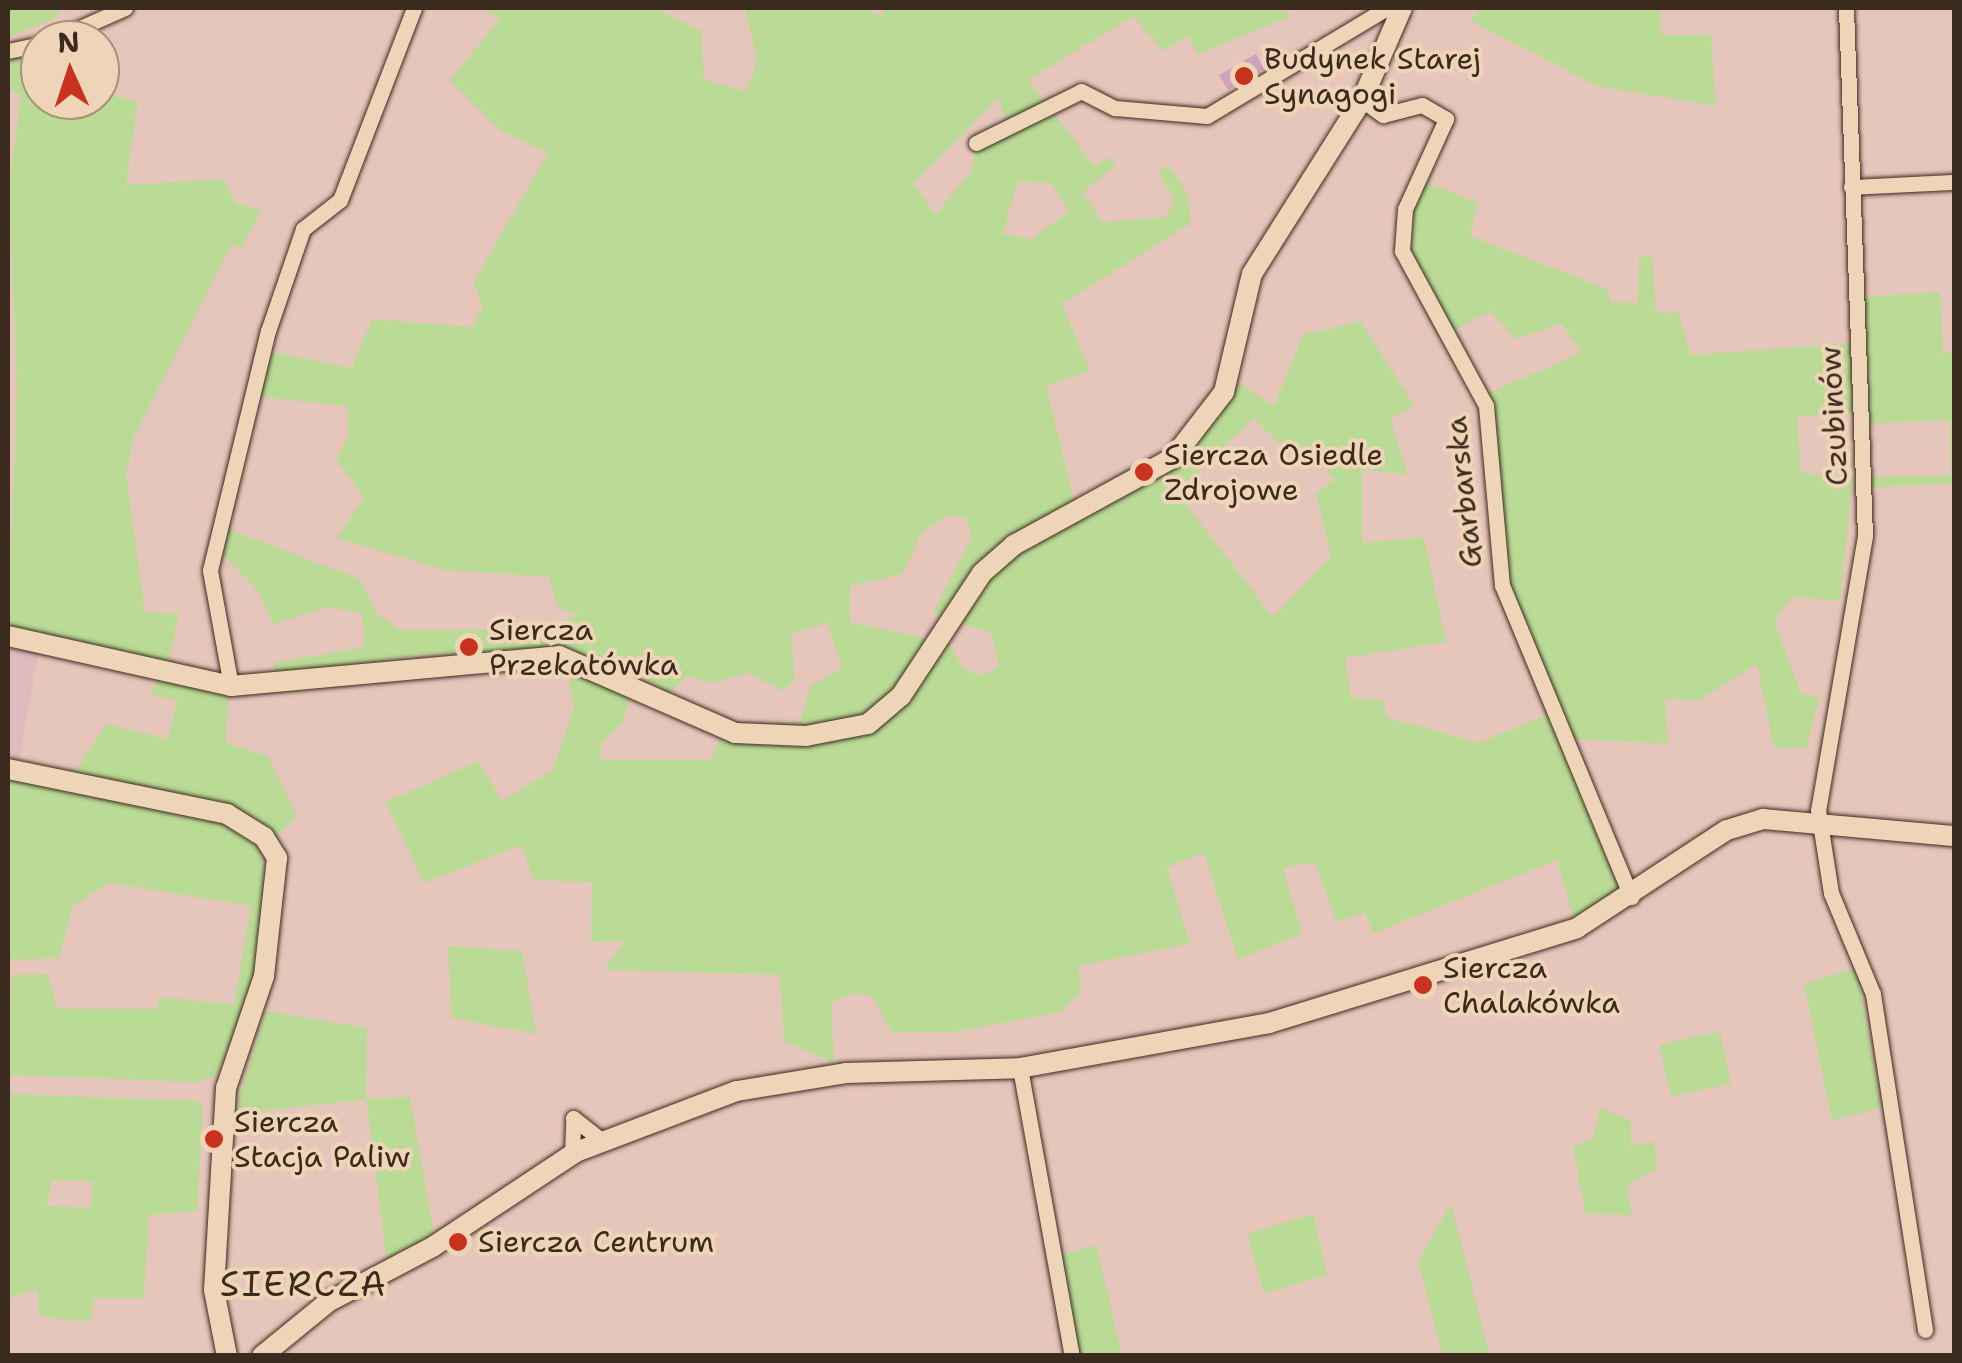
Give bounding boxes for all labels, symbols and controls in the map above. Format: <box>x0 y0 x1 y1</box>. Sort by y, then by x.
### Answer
north arrow <box>20 20 120 120</box>
text: N <box>56 22 81 62</box>
place label: Budynek Starej Synagogi <box>1264 41 1481 112</box>
marker: Budynek Starej Synagogi <box>1233 65 1255 87</box>
street label: Czubinów <box>1812 345 1856 487</box>
street label: Garbarska <box>1438 414 1490 570</box>
place label: Siercza Osiedle Zdrojowe <box>1164 437 1383 508</box>
marker: Siercza Osiedle Zdrojowe <box>1133 461 1155 483</box>
place label: Siercza Przekatówka <box>489 612 678 682</box>
marker: Siercza Przekatówka <box>458 636 480 658</box>
place label: Siercza Chalakówka <box>1443 950 1620 1020</box>
marker: Siercza Chalakówka <box>1412 974 1434 996</box>
place label: Siercza Stacja Paliw <box>234 1104 410 1174</box>
marker: Siercza Stacja Paliw <box>203 1128 225 1150</box>
place label: Siercza Centrum <box>478 1224 714 1260</box>
marker: Siercza Centrum <box>447 1231 469 1253</box>
district label: SIERCZA <box>220 1263 388 1305</box>

